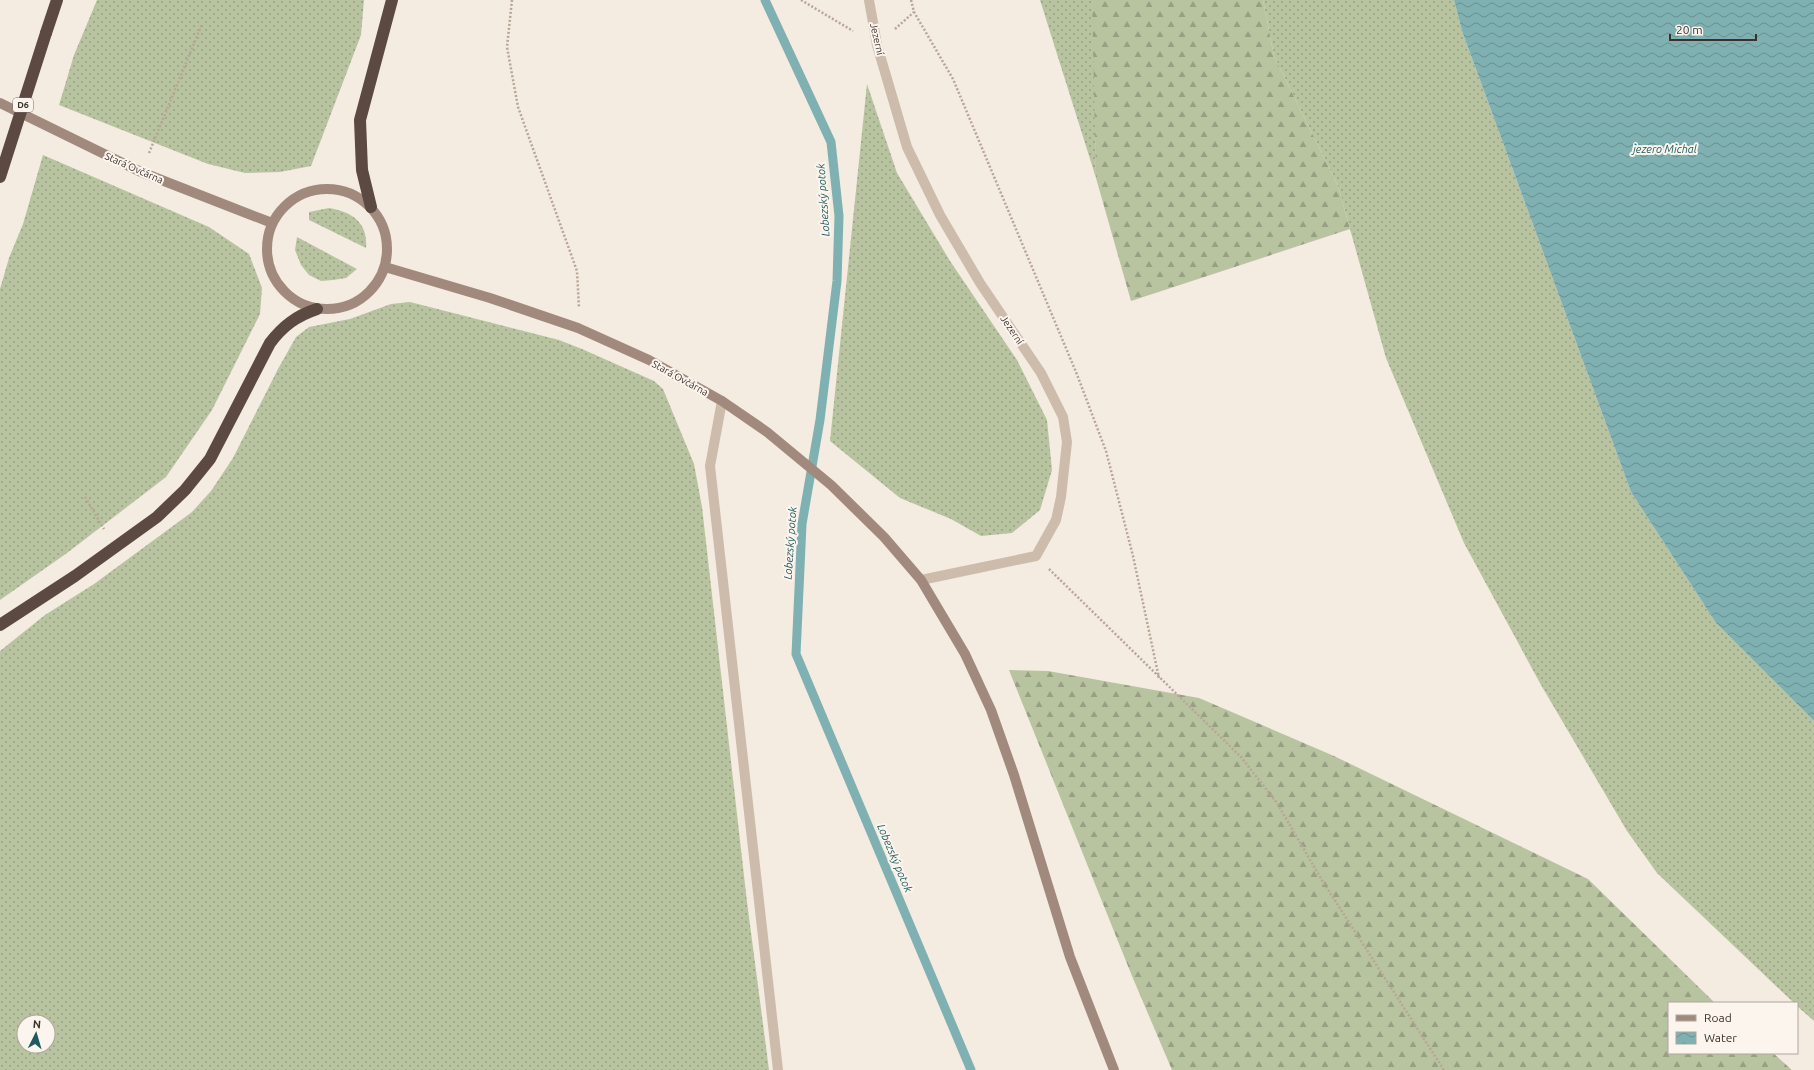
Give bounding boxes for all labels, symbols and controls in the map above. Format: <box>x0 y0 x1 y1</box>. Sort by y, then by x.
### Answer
scale bar <box>1670 16 1756 42</box>
street label: Jezerní <box>868 22 886 57</box>
text: 20 m <box>1676 23 1703 36</box>
road number: D6 <box>13 98 33 112</box>
water label: jezero Michal <box>1631 143 1697 155</box>
street label: Stará Ovčárna <box>103 150 165 186</box>
water label: Lobezský potok <box>814 163 832 237</box>
street label: Jezerní <box>998 313 1026 347</box>
street label: Stará Ovčárna <box>650 358 710 398</box>
water label: Lobezský potok <box>781 506 799 580</box>
water label: Lobezský potok <box>875 822 915 894</box>
legend <box>1668 1002 1798 1054</box>
text: Road <box>1704 1011 1732 1024</box>
north arrow <box>16 1014 56 1054</box>
text: N <box>32 1018 41 1030</box>
text: Water <box>1704 1031 1737 1044</box>

